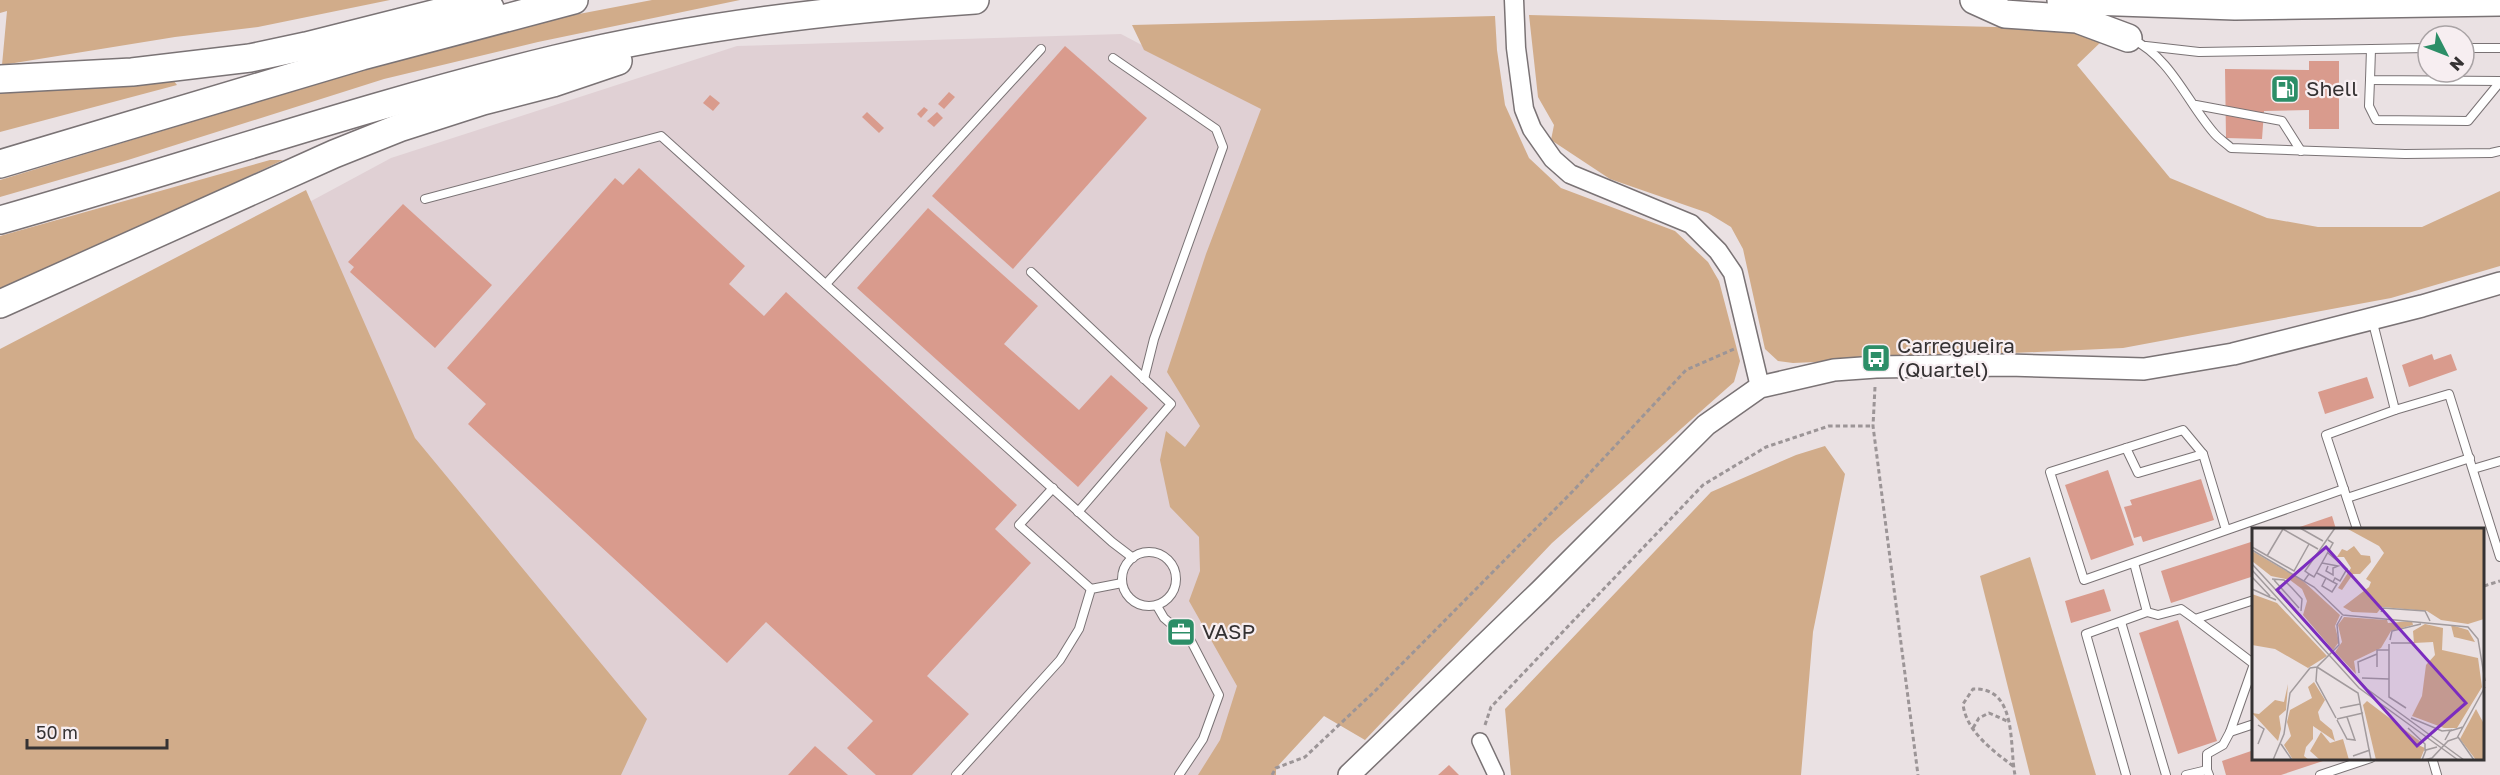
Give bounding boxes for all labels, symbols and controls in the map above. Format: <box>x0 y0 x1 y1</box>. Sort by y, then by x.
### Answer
north arrow <box>2416 24 2476 84</box>
text: N <box>2446 53 2469 75</box>
fuel station icon: Shell <box>2269 73 2301 105</box>
place label: Shell <box>2306 75 2358 101</box>
place label: Carregueira (Quartel) <box>1897 332 2015 382</box>
bus stop icon: Carregueira (Quartel) <box>1860 342 1892 374</box>
inset map <box>2252 528 2485 760</box>
office icon: VASP <box>1165 616 1197 648</box>
place label: VASP <box>1202 618 1255 644</box>
scale bar <box>27 712 166 750</box>
text: 50 m <box>36 721 78 743</box>

